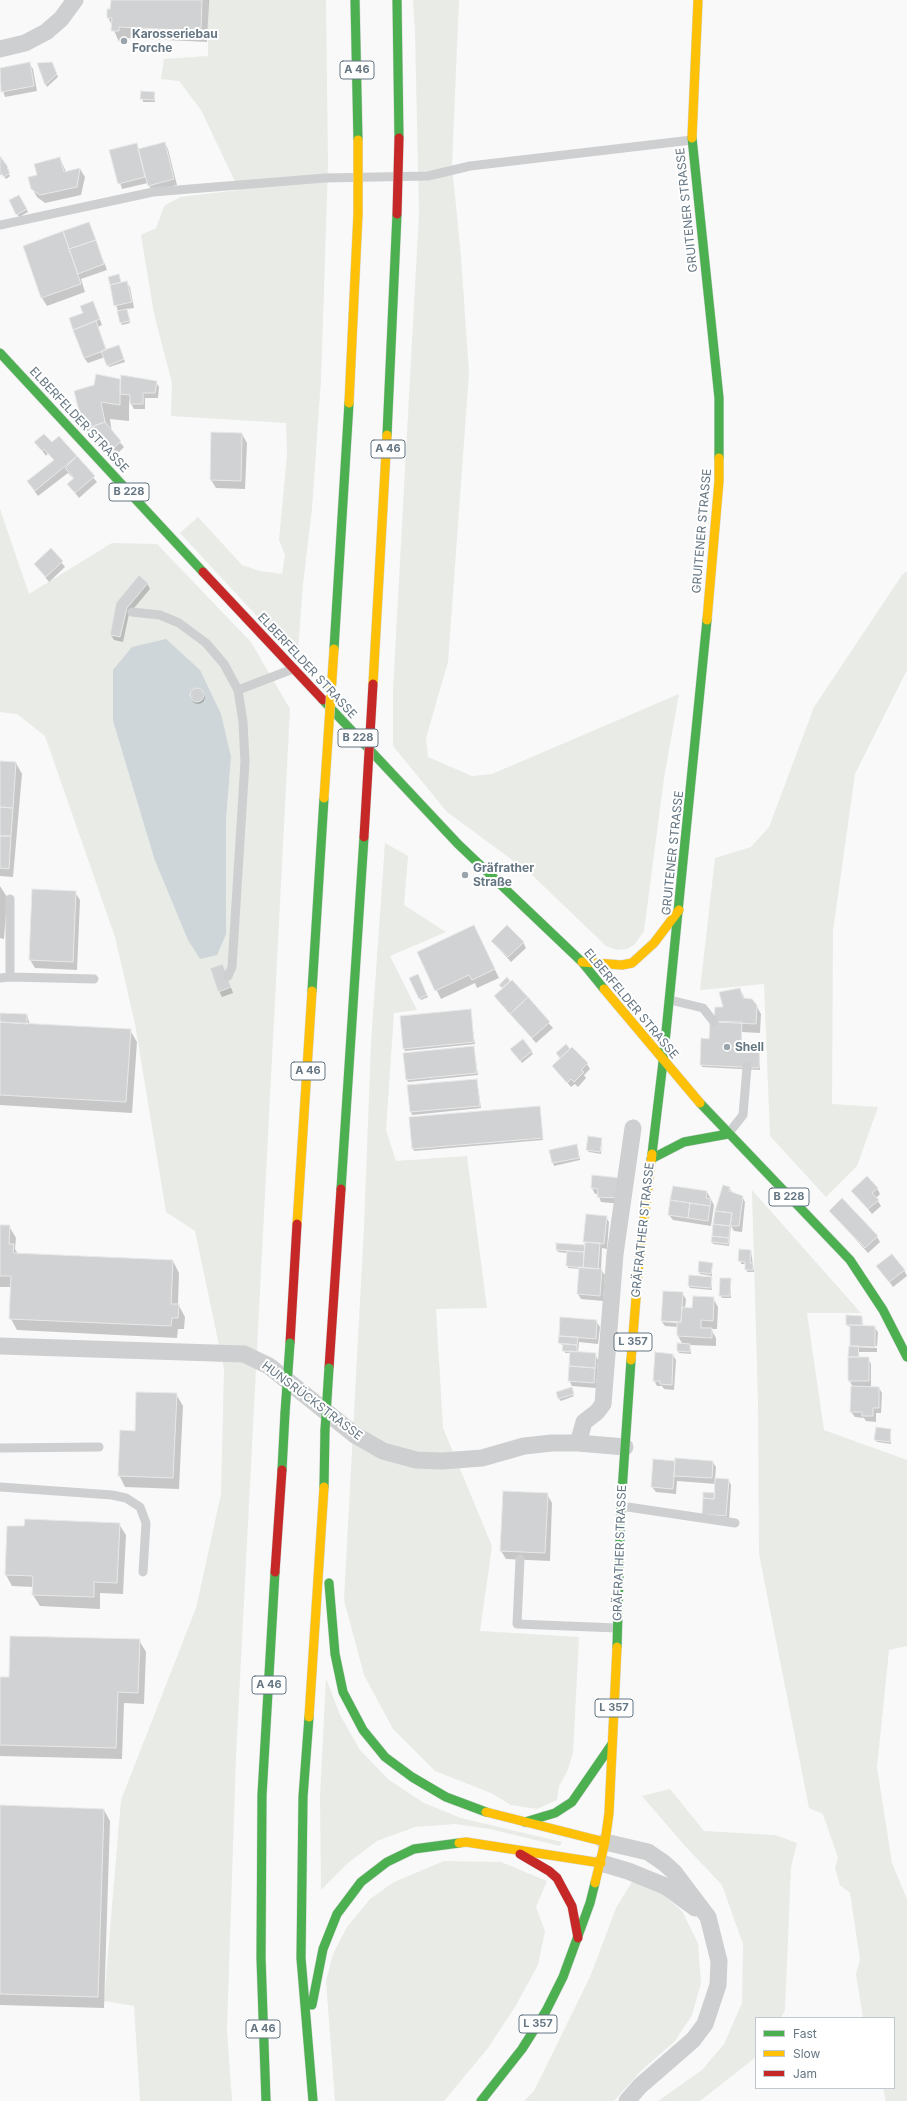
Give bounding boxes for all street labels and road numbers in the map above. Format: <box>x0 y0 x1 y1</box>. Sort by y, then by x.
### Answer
road number: A 46 <box>340 61 374 79</box>
street label: GRUITENER STRASSE <box>673 147 701 273</box>
street label: ELBERFELDER STRASSE <box>26 364 132 476</box>
road number: A 46 <box>371 440 405 458</box>
street label: GRUITENER STRASSE <box>689 468 715 594</box>
road number: B 228 <box>109 483 149 501</box>
street label: ELBERFELDER STRASSE <box>254 610 360 722</box>
road number: B 228 <box>338 729 378 747</box>
street label: GRUITENER STRASSE <box>659 790 687 916</box>
street label: ELBERFELDER STRASSE <box>581 946 681 1062</box>
road number: A 46 <box>291 1062 325 1080</box>
street label: GRÄFRATHER STRASSE <box>629 1162 657 1298</box>
road number: B 228 <box>769 1188 809 1206</box>
road number: L 357 <box>614 1333 652 1351</box>
street label: HUNSRÜCKSTRASSE <box>259 1359 365 1443</box>
street label: GRÄFRATHER STRASSE <box>610 1485 630 1621</box>
road number: A 46 <box>252 1676 286 1694</box>
road number: L 357 <box>595 1699 633 1717</box>
road number: L 357 <box>519 2015 557 2033</box>
road number: A 46 <box>246 2020 280 2038</box>

